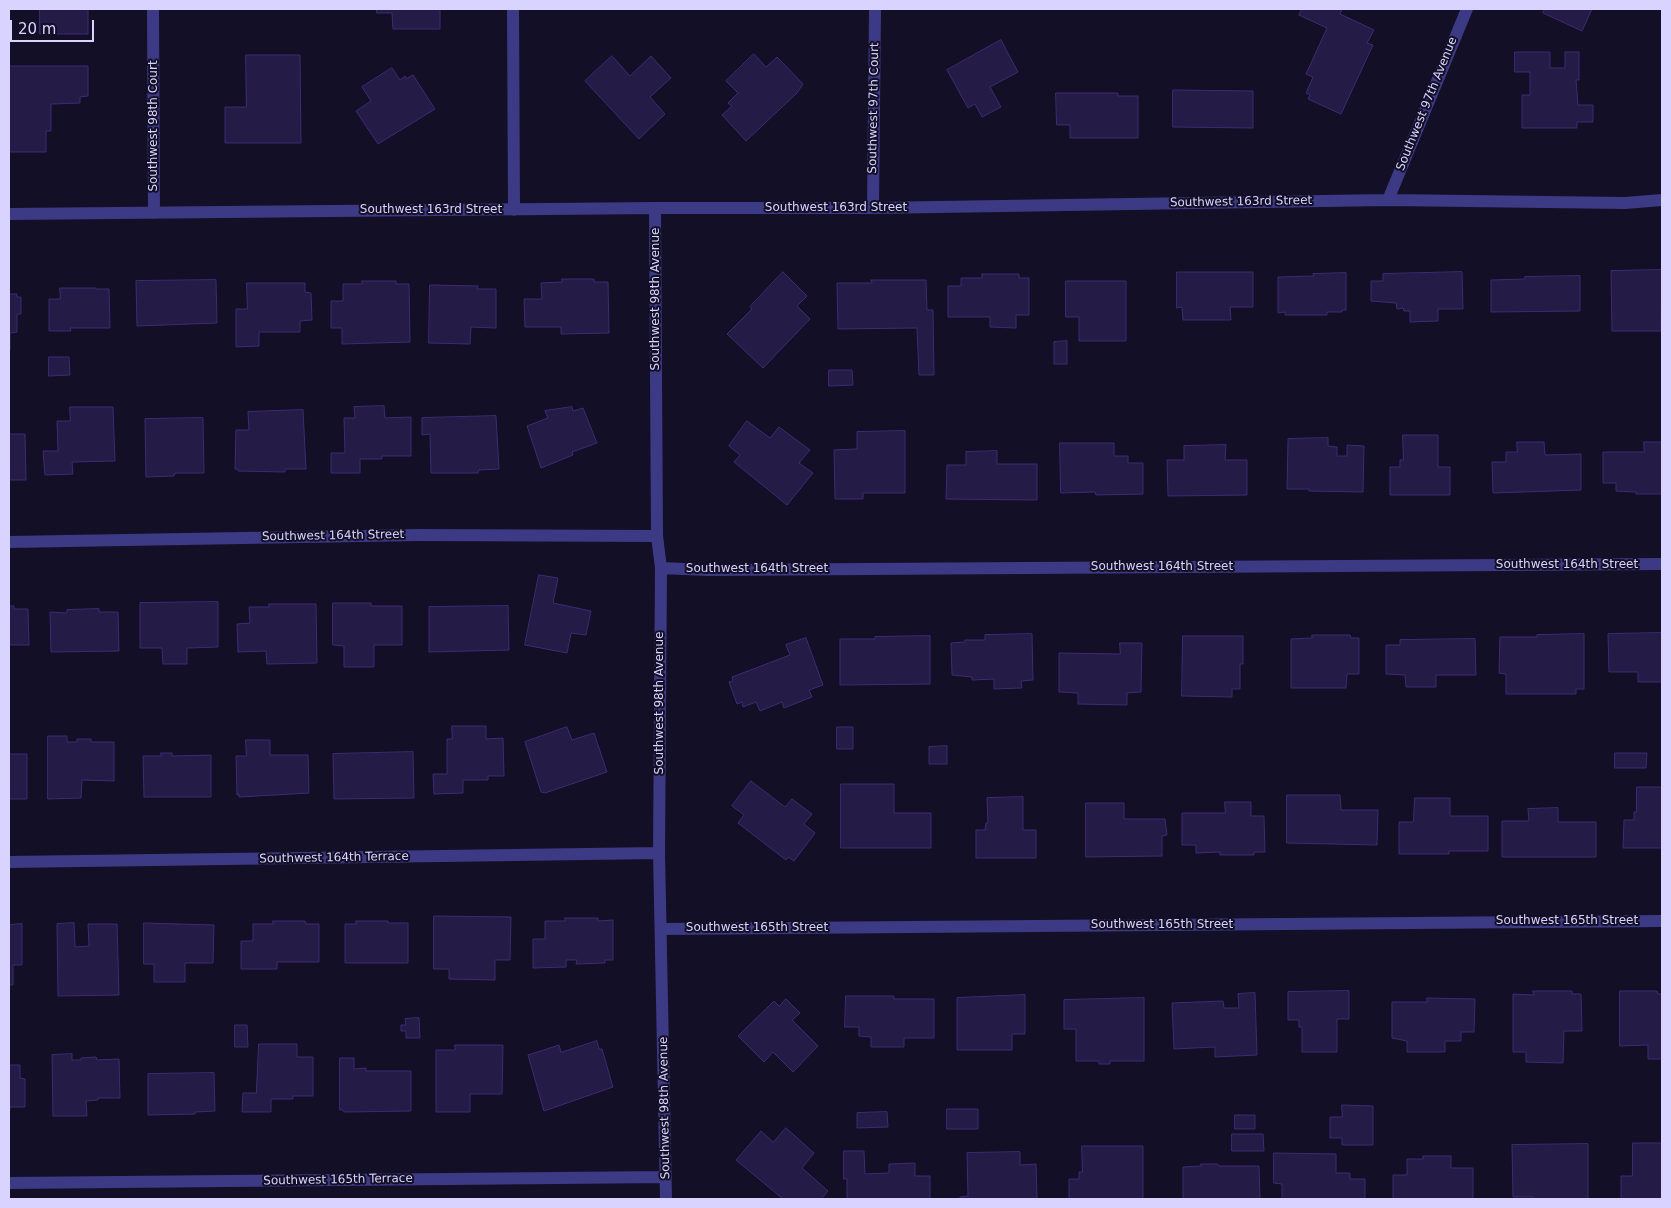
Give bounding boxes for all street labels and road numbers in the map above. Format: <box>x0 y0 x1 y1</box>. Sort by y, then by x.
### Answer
street label: Southwest 97th Avenue <box>1394 35 1460 173</box>
street label: Southwest 97th Court <box>866 42 882 174</box>
street label: Southwest 98th Court <box>147 60 161 192</box>
street label: Southwest 163rd Street <box>1170 194 1312 210</box>
street label: Southwest 163rd Street <box>765 201 907 215</box>
street label: Southwest 163rd Street <box>360 203 502 217</box>
street label: Southwest 98th Avenue <box>649 228 663 370</box>
street label: Southwest 164th Street <box>262 528 404 544</box>
street label: Southwest 164th Street <box>1496 558 1638 572</box>
street label: Southwest 164th Street <box>1091 560 1233 574</box>
street label: Southwest 164th Street <box>686 562 828 576</box>
street label: Southwest 98th Avenue <box>653 632 667 774</box>
street label: Southwest 164th Terrace <box>259 849 409 867</box>
street label: Southwest 165th Street <box>1496 914 1638 928</box>
street label: Southwest 165th Street <box>1091 918 1233 932</box>
street label: Southwest 165th Street <box>686 921 828 935</box>
street label: Southwest 98th Avenue <box>657 1036 673 1180</box>
street label: Southwest 165th Terrace <box>263 1171 413 1189</box>

